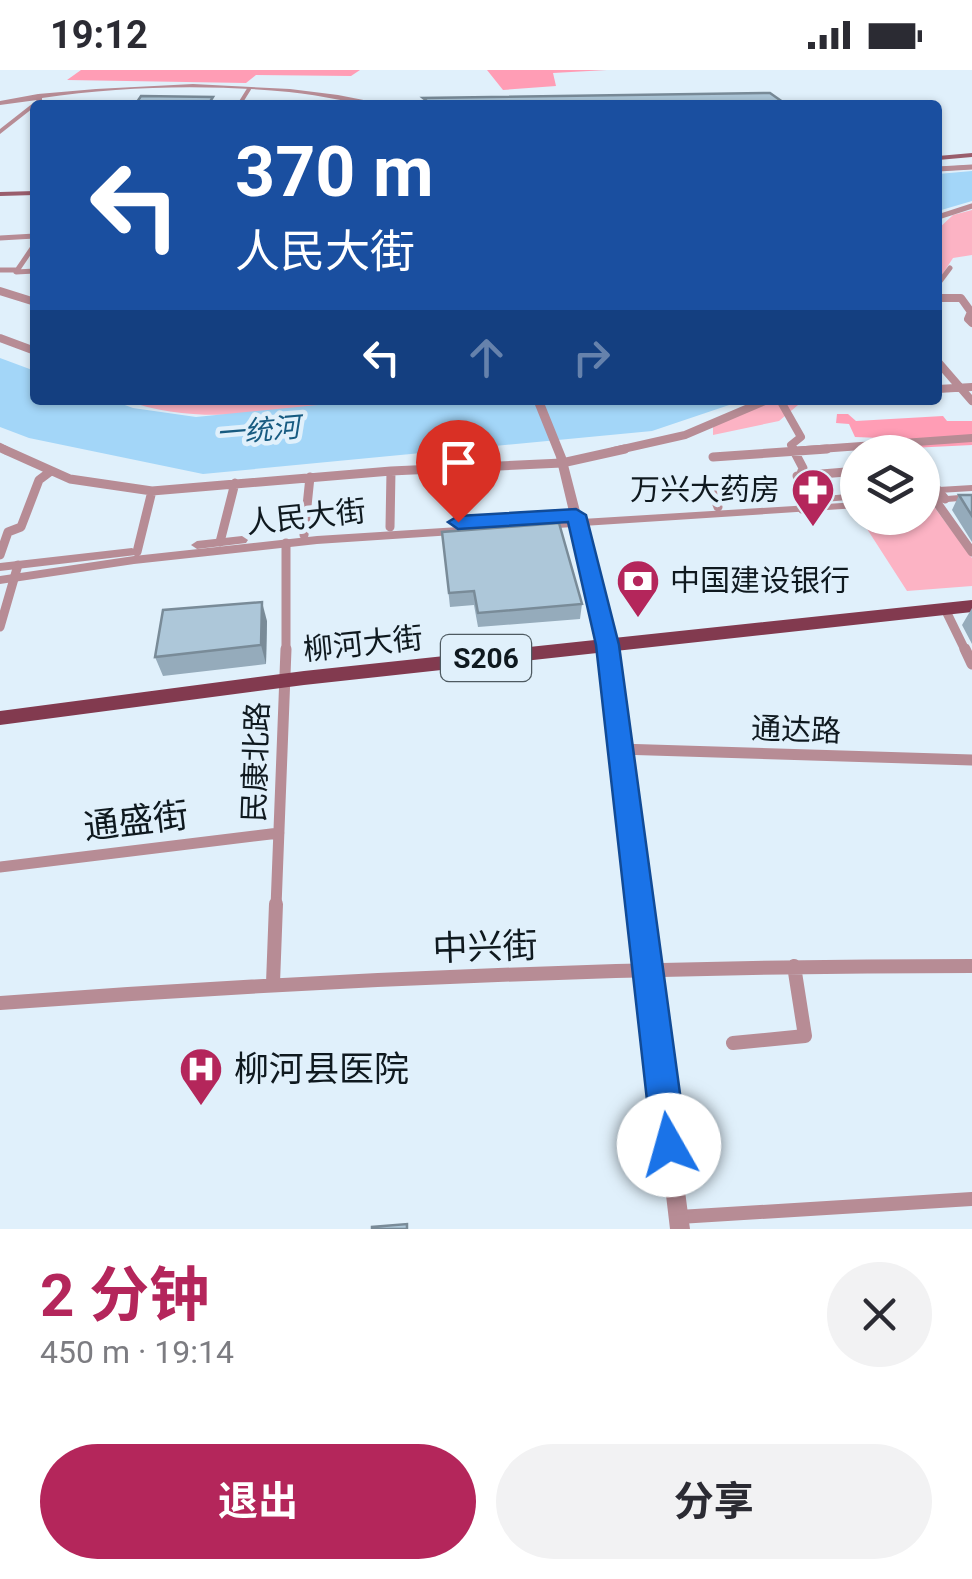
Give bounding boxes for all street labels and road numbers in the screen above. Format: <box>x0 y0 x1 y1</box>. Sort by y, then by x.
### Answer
street label: 人民大街 <box>244 493 367 540</box>
street label: 柳河大街 <box>301 620 424 667</box>
road number: S206 <box>441 635 531 681</box>
street label: 民康北路 <box>236 701 275 823</box>
street label: 通达路 <box>750 710 842 749</box>
street label: 通盛街 <box>81 795 191 848</box>
street label: 中兴街 <box>432 925 538 970</box>

